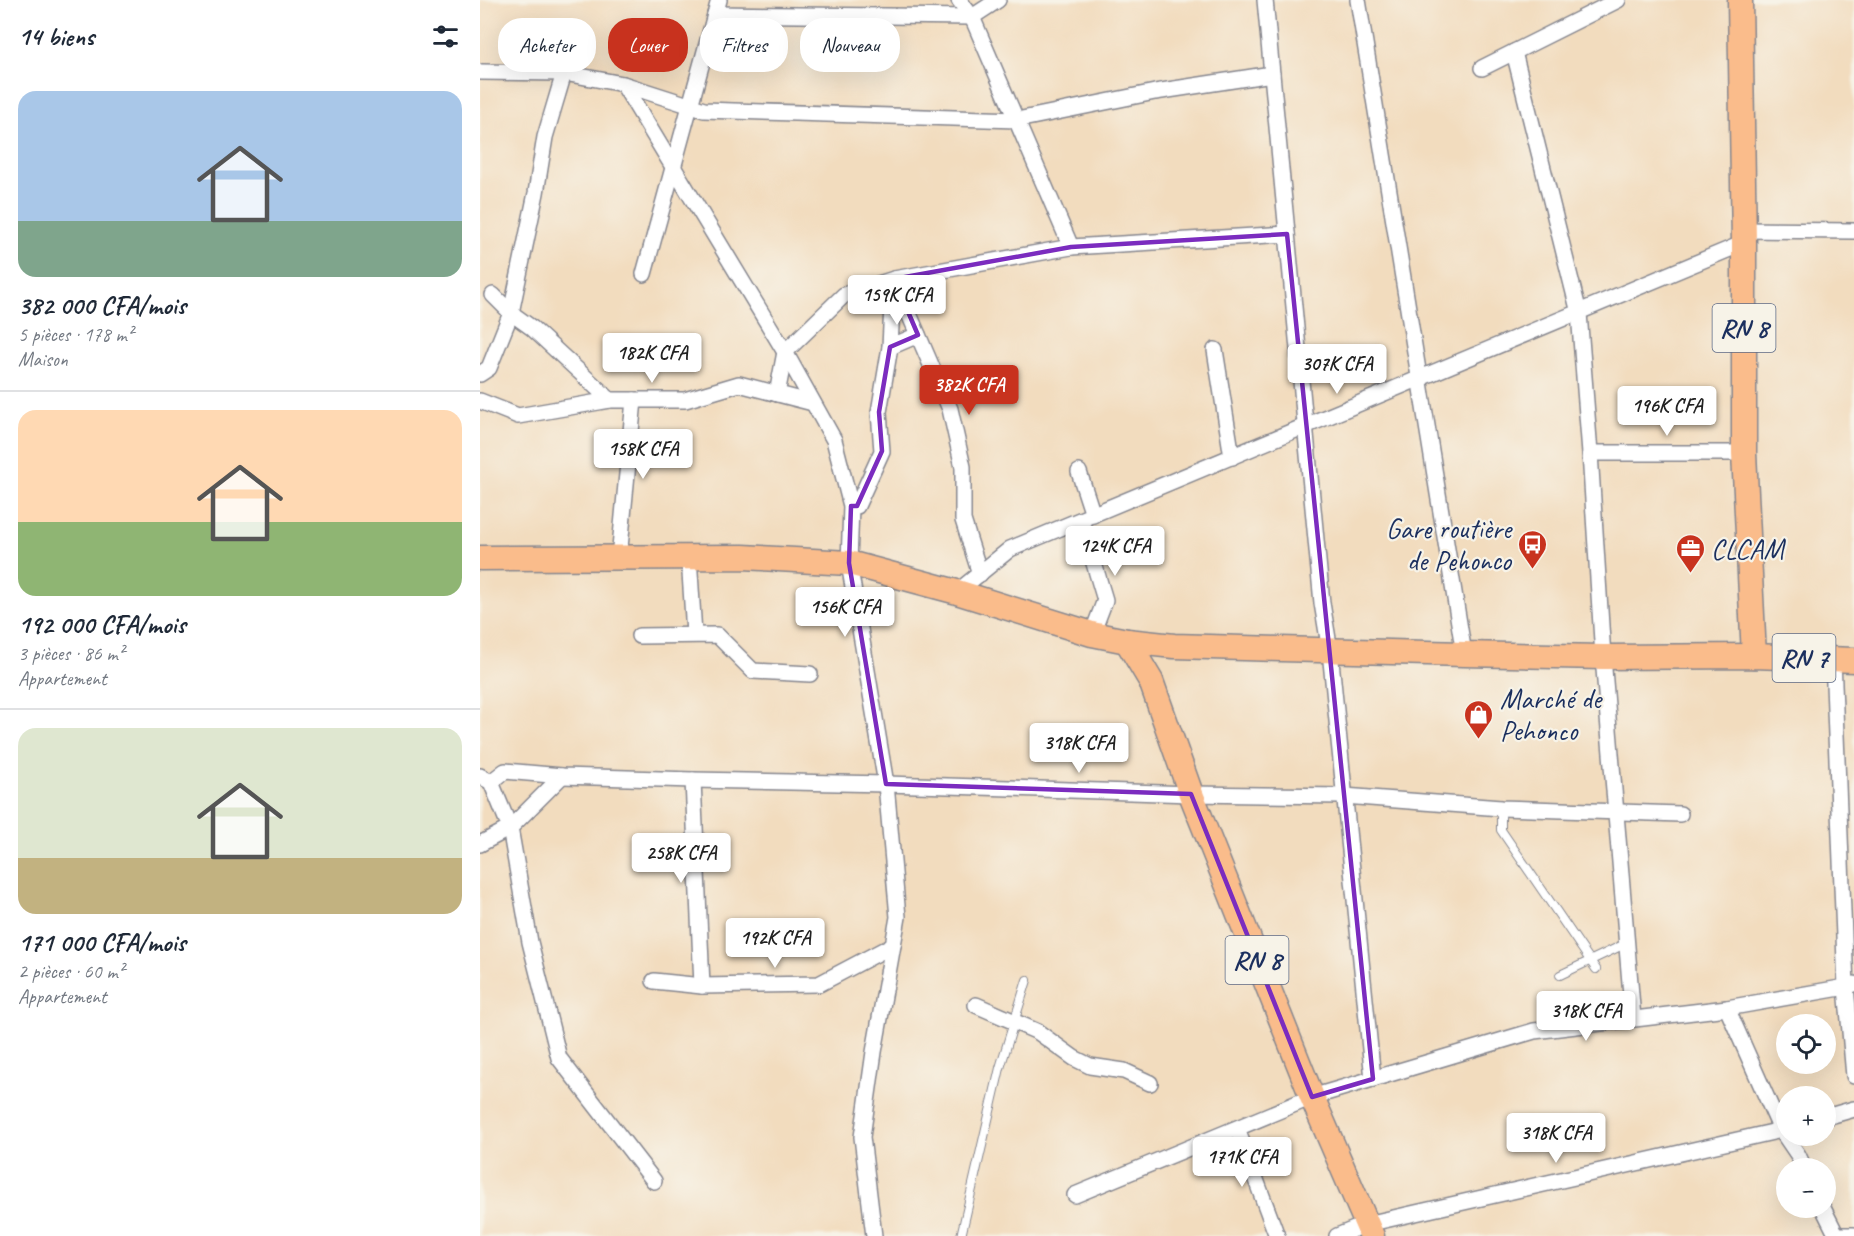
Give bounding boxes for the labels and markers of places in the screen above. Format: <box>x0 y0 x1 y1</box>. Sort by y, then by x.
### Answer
pin: 159K CFA <box>835 275 959 326</box>
pin: 182K CFA <box>590 333 714 384</box>
pin: 307K CFA <box>1275 344 1399 395</box>
pin: 382K CFA <box>907 365 1031 416</box>
pin: 196K CFA <box>1605 386 1729 437</box>
pin: 158K CFA <box>581 429 705 480</box>
place label: Gare routière de Pehonco <box>1386 511 1513 578</box>
pin: 124K CFA <box>1053 526 1177 577</box>
bus stop icon: Gare routière de Pehonco <box>1516 528 1548 570</box>
place label: CLCAM <box>1711 531 1786 566</box>
office icon: CLCAM <box>1674 532 1706 574</box>
pin: 156K CFA <box>783 587 907 638</box>
place label: Marché de Pehonco <box>1500 681 1603 748</box>
shop icon: Marché de Pehonco <box>1463 698 1495 740</box>
pin: 318K CFA <box>1017 723 1141 774</box>
pin: 258K CFA <box>619 833 743 884</box>
pin: 192K CFA <box>713 918 837 969</box>
pin: 318K CFA <box>1524 991 1648 1042</box>
pin: 318K CFA <box>1494 1113 1618 1164</box>
pin: 171K CFA <box>1180 1137 1304 1188</box>

